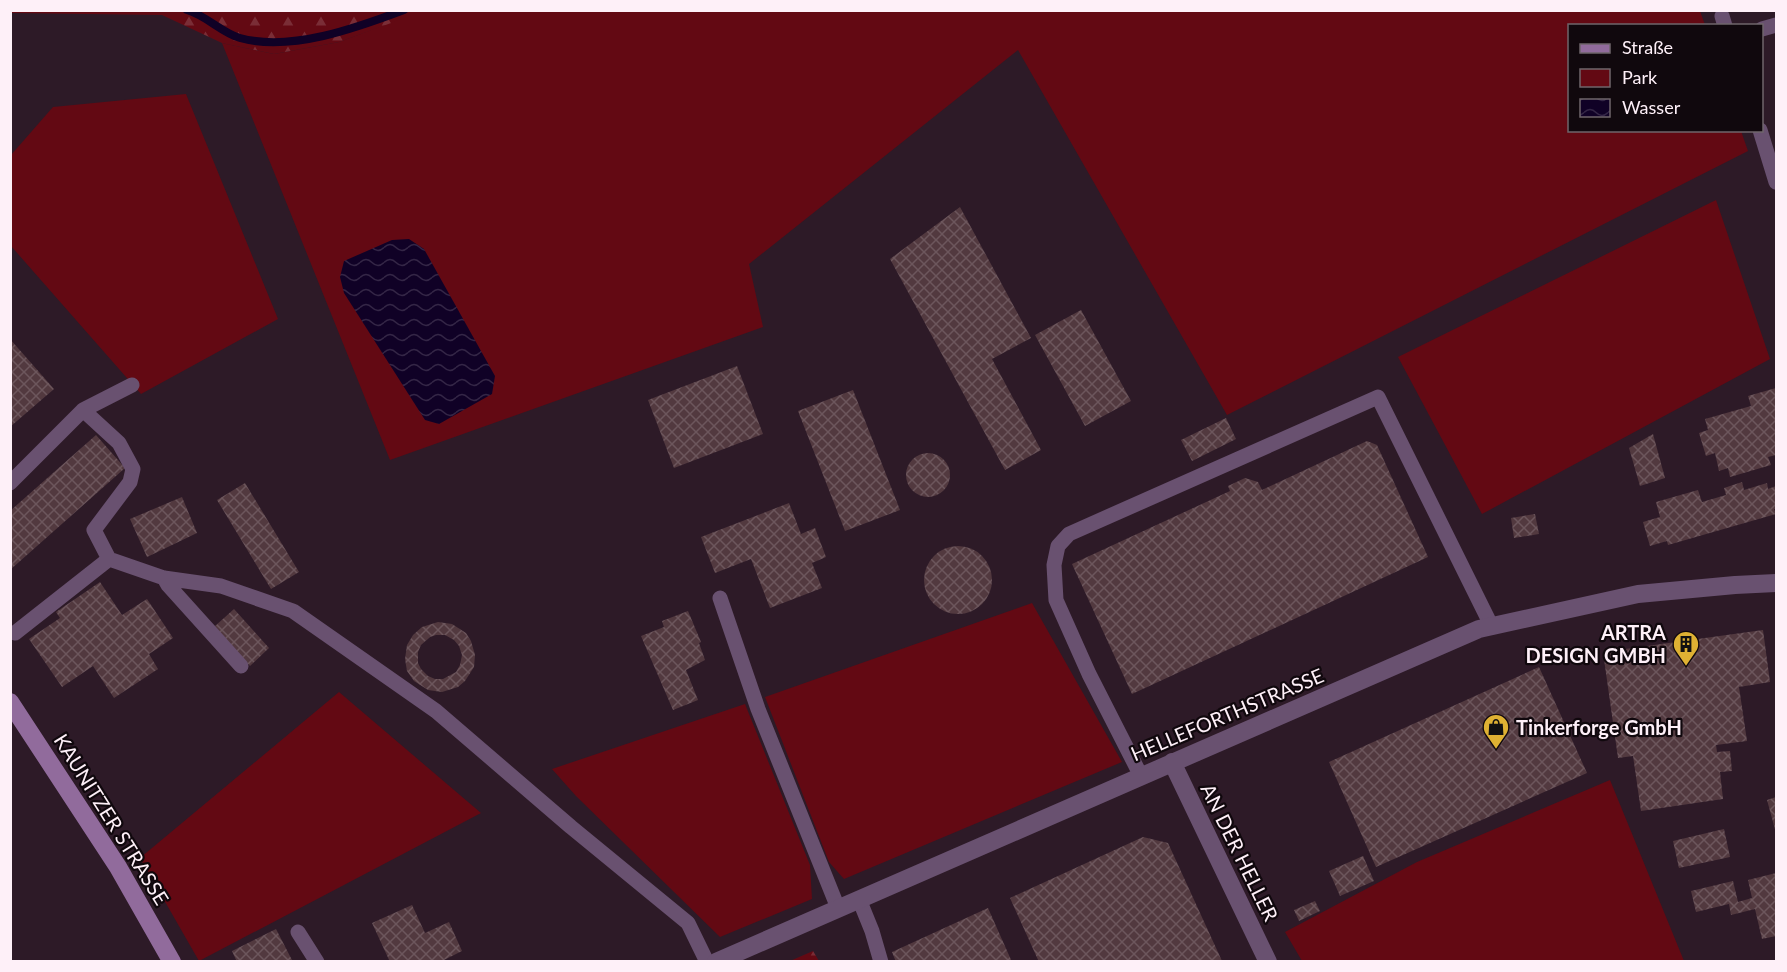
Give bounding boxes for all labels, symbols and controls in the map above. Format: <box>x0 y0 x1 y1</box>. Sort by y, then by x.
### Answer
legend <box>1568 24 1763 132</box>
text: Straße <box>1622 36 1673 58</box>
text: Park <box>1622 66 1658 88</box>
text: Wasser <box>1622 96 1681 118</box>
place label: ARTRA DESIGN GMBH <box>1526 620 1666 667</box>
building icon: ARTRA DESIGN GMBH <box>1671 629 1701 667</box>
street label: HELLEFORTHSTRASSE <box>1127 662 1327 766</box>
shop icon: Tinkerforge GmbH <box>1481 712 1511 750</box>
place label: Tinkerforge GmbH <box>1516 715 1682 739</box>
street label: KAUNITZER STRASSE <box>50 729 174 909</box>
street label: AN DER HELLER <box>1196 779 1284 925</box>

